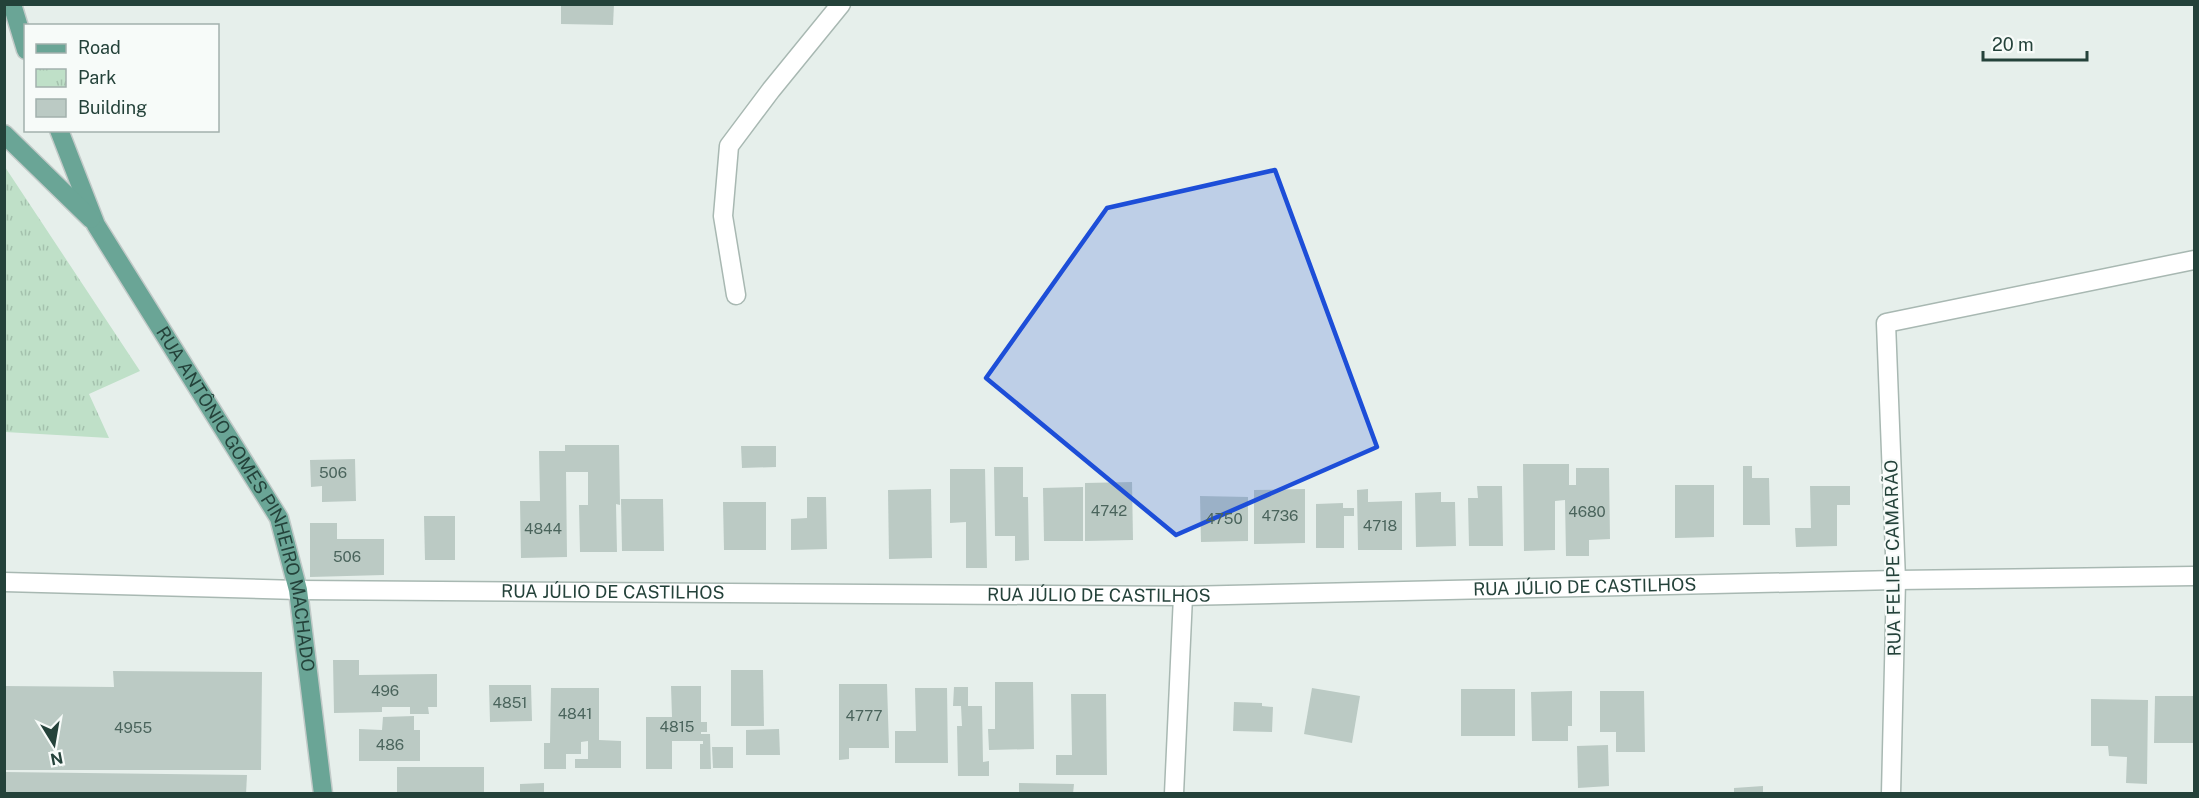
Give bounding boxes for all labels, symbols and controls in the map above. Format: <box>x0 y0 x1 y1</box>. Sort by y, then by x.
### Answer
legend <box>24 24 219 132</box>
scale bar <box>1983 24 2086 62</box>
text: 20 m <box>1992 34 2034 55</box>
text: Road <box>78 37 121 58</box>
text: Park <box>78 67 116 88</box>
text: Building <box>78 97 147 118</box>
street label: RUA ANTÔNIO GOMES PINHEIRO MACHADO <box>152 323 319 673</box>
street label: RUA FELIPE CAMARÃO <box>1879 459 1905 657</box>
house number: 506 <box>319 464 347 481</box>
house number: 4742 <box>1091 502 1127 519</box>
house number: 4680 <box>1568 503 1606 520</box>
house number: 4736 <box>1262 507 1298 524</box>
house number: 4750 <box>1205 510 1243 527</box>
house number: 4718 <box>1363 517 1397 534</box>
house number: 4844 <box>524 520 562 537</box>
house number: 506 <box>333 548 361 565</box>
street label: RUA JÚLIO DE CASTILHOS <box>1473 573 1697 599</box>
street label: RUA JÚLIO DE CASTILHOS <box>501 580 725 603</box>
street label: RUA JÚLIO DE CASTILHOS <box>987 583 1211 606</box>
house number: 496 <box>371 682 399 699</box>
house number: 4851 <box>493 694 527 711</box>
house number: 4841 <box>558 705 592 722</box>
house number: 4777 <box>846 707 882 724</box>
north arrow <box>24 714 84 774</box>
house number: 4815 <box>660 718 694 735</box>
house number: 4955 <box>114 719 152 736</box>
house number: 486 <box>376 736 404 753</box>
text: N <box>49 748 65 769</box>

